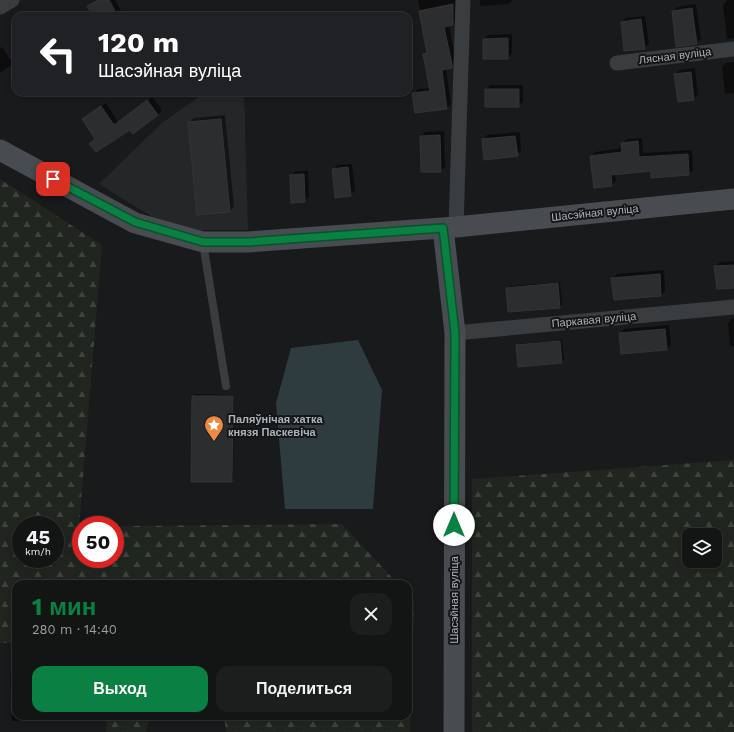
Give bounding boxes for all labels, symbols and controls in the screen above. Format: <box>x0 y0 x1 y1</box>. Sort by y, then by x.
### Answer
text: 120 m <box>98 26 179 59</box>
icon: left <box>32 28 84 80</box>
street label: Лясная вуліца <box>638 45 713 67</box>
text: Шасэйная вуліца <box>98 60 241 81</box>
pin <box>36 162 70 196</box>
icon: arrive <box>42 168 64 190</box>
street label: Шасэйная вуліца <box>551 202 640 224</box>
street label: Паркавая вуліца <box>551 310 638 330</box>
place label: Паляўнічая хатка князя Паскевіча <box>228 413 323 439</box>
place icon: Паляўнічая хатка князя Паскевіча <box>203 414 225 442</box>
position arrow <box>433 504 475 546</box>
speed limit sign: 50 <box>72 516 124 568</box>
text: 45 <box>26 525 50 549</box>
map controls <box>682 528 722 568</box>
button: layers <box>682 528 722 568</box>
text: km/h <box>25 546 51 557</box>
street label: Шасэйная вуліца <box>448 555 461 644</box>
text: 1 мин <box>32 593 96 621</box>
button: close <box>350 593 392 635</box>
text: 280 m · 14:40 <box>32 622 117 637</box>
button: Выход <box>32 666 208 712</box>
button: Поделиться <box>216 666 392 712</box>

